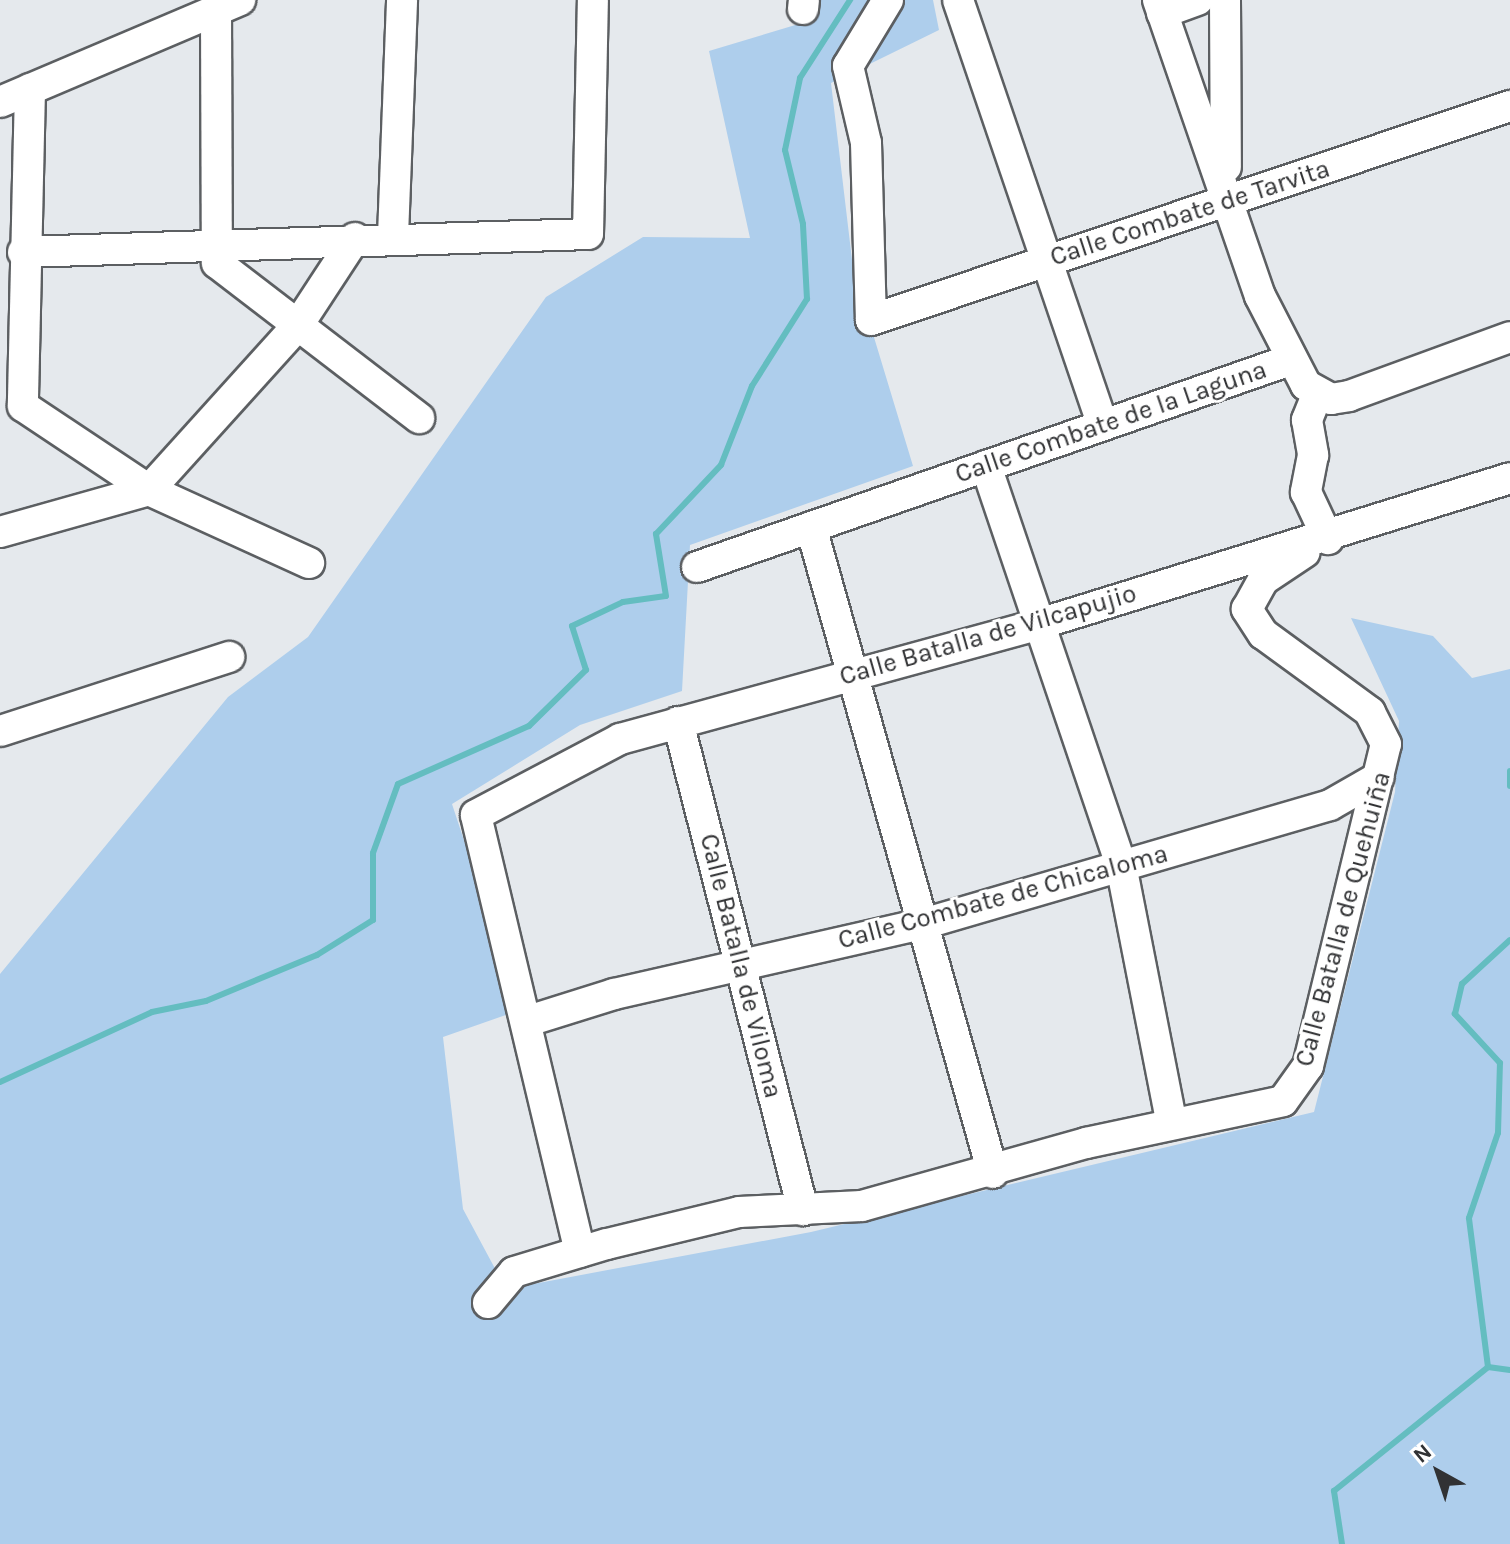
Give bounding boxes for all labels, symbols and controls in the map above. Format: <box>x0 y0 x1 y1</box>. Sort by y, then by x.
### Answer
street label: Calle Combate de Tarvita <box>1046 153 1334 273</box>
street label: Calle Combate de la Laguna <box>951 354 1271 490</box>
street label: Calle Batalla de Vilcapujio <box>836 578 1140 692</box>
street label: Calle Batalla de Quehuiña <box>1289 768 1397 1070</box>
street label: Calle Batalla de Viloma <box>693 831 789 1101</box>
street label: Calle Combate de Chicaloma <box>835 838 1171 956</box>
north arrow <box>1398 1432 1478 1512</box>
text: N <box>1408 1439 1437 1469</box>

